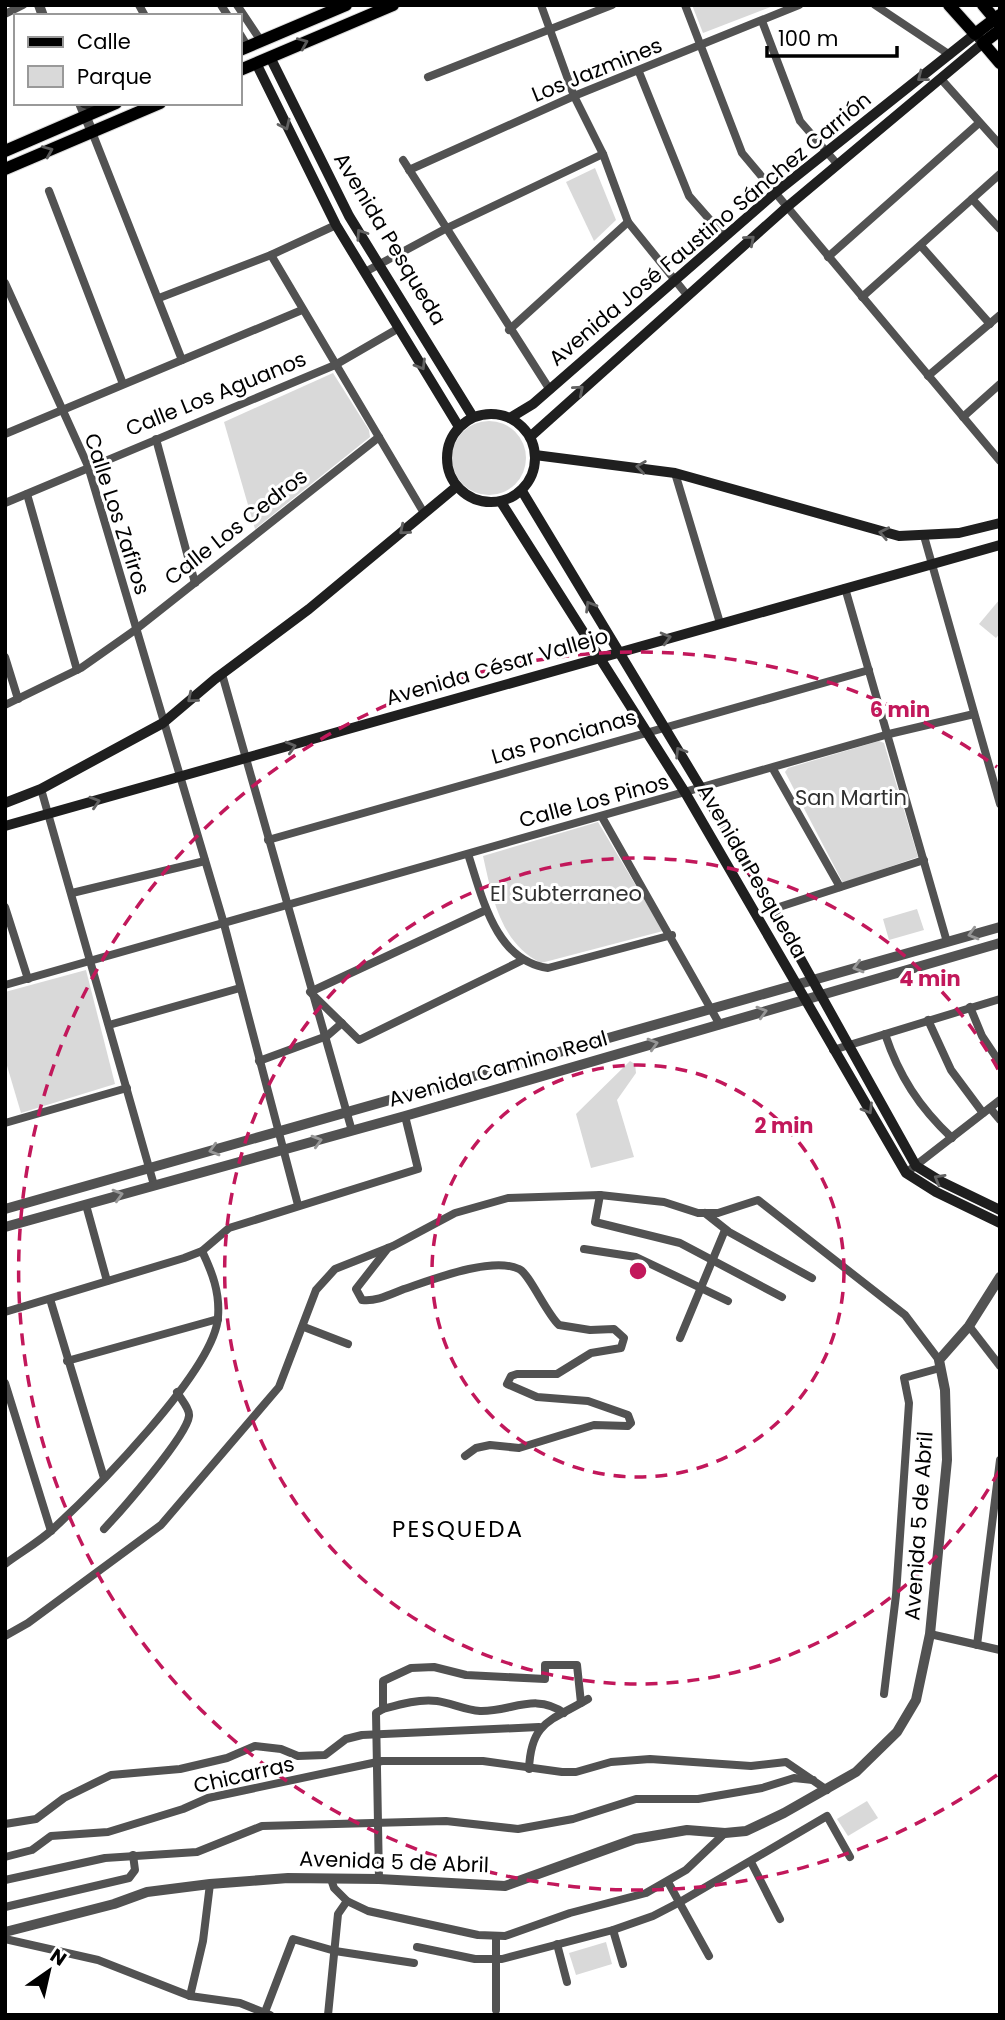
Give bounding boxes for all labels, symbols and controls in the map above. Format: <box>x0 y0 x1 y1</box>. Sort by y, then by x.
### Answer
legend <box>14 14 242 105</box>
scale bar <box>767 14 897 58</box>
text: 100 m <box>778 24 838 53</box>
text: Calle <box>77 27 131 56</box>
street label: Los Jazmines <box>527 30 666 109</box>
one-way arrow <box>295 37 308 51</box>
text: Parque <box>77 62 152 91</box>
one-way arrow <box>917 68 930 81</box>
street label: Avenida José Faustino Sánchez Carrión <box>542 85 877 372</box>
one-way arrow <box>277 118 291 130</box>
one-way arrow <box>42 145 54 159</box>
street label: Avenida Pesqueda <box>327 147 454 331</box>
one-way arrow <box>357 229 369 242</box>
one-way arrow <box>742 236 755 248</box>
street label: Calle Los Aguanos <box>121 344 310 443</box>
one-way arrow <box>413 358 426 371</box>
one-way arrow <box>571 386 584 399</box>
street label: Calle Los Zafiros <box>78 429 157 598</box>
one-way arrow <box>635 460 647 475</box>
street label: Calle Los Cedros <box>158 462 313 592</box>
one-way arrow <box>399 522 412 534</box>
one-way arrow <box>878 526 890 541</box>
one-way arrow <box>585 601 598 614</box>
street label: Avenida César Vallejo <box>382 621 611 712</box>
one-way arrow <box>659 632 671 646</box>
one-way arrow <box>187 690 200 702</box>
text: 6 min <box>870 695 930 724</box>
street label: Las Poncianas <box>488 702 640 771</box>
one-way arrow <box>285 740 297 755</box>
one-way arrow <box>675 746 688 759</box>
street label: Calle Los Pinos <box>516 767 672 834</box>
street label: Avenida Pesqueda <box>691 778 814 963</box>
park label: San Martin <box>795 783 907 812</box>
one-way arrow <box>88 796 100 810</box>
park label: El Subterraneo <box>490 879 642 908</box>
one-way arrow <box>968 926 980 941</box>
one-way arrow <box>852 959 864 973</box>
text: 4 min <box>899 964 961 993</box>
one-way arrow <box>756 1006 768 1021</box>
street label: Avenida Camino Real <box>385 1023 611 1114</box>
one-way arrow <box>647 1038 659 1052</box>
one-way arrow <box>860 1101 873 1114</box>
text: 2 min <box>754 1111 814 1140</box>
one-way arrow <box>311 1135 323 1149</box>
one-way arrow <box>208 1142 220 1157</box>
one-way arrow <box>933 1174 946 1187</box>
one-way arrow <box>112 1189 124 1204</box>
centre of rings <box>626 1259 650 1283</box>
street label: Avenida 5 de Abril <box>897 1430 940 1622</box>
district label: PESQUEDA <box>392 1513 524 1545</box>
street label: Chicarras <box>191 1749 297 1800</box>
street label: Avenida 5 de Abril <box>299 1844 489 1879</box>
north arrow <box>14 1936 84 2006</box>
text: N <box>45 1942 72 1973</box>

